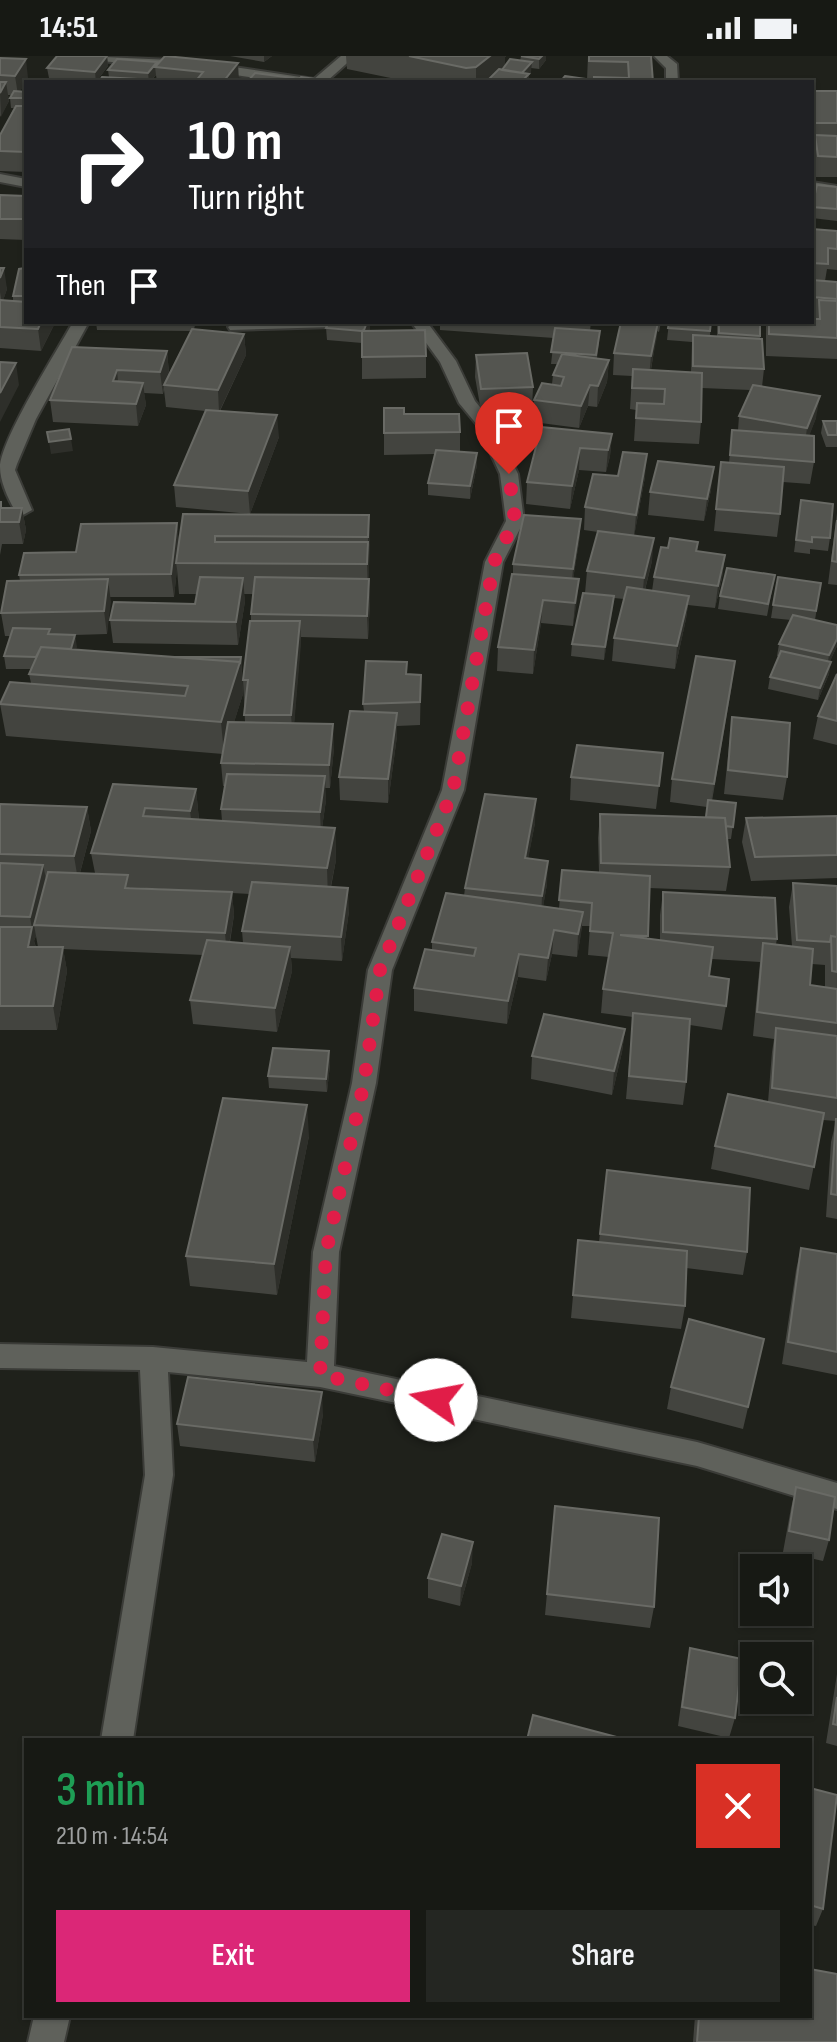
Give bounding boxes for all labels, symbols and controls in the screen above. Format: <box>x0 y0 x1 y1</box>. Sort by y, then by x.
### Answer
text: 14:51 <box>40 10 98 46</box>
text: 10 m <box>188 109 282 176</box>
icon: right <box>56 112 160 216</box>
text: Turn right <box>188 177 305 220</box>
icon: arrive <box>122 264 166 308</box>
text: Then <box>56 268 106 304</box>
pin <box>475 392 543 474</box>
icon: arrive <box>487 404 531 448</box>
position arrow <box>394 1358 478 1442</box>
map controls <box>740 1554 812 1714</box>
button: sound <box>740 1554 812 1626</box>
button: search <box>740 1642 812 1714</box>
text: 3 min <box>56 1762 146 1819</box>
button: close <box>696 1764 780 1848</box>
text: 210 m · 14:54 <box>56 1821 168 1852</box>
button: Exit <box>56 1910 410 2002</box>
button: Share <box>426 1910 780 2002</box>

